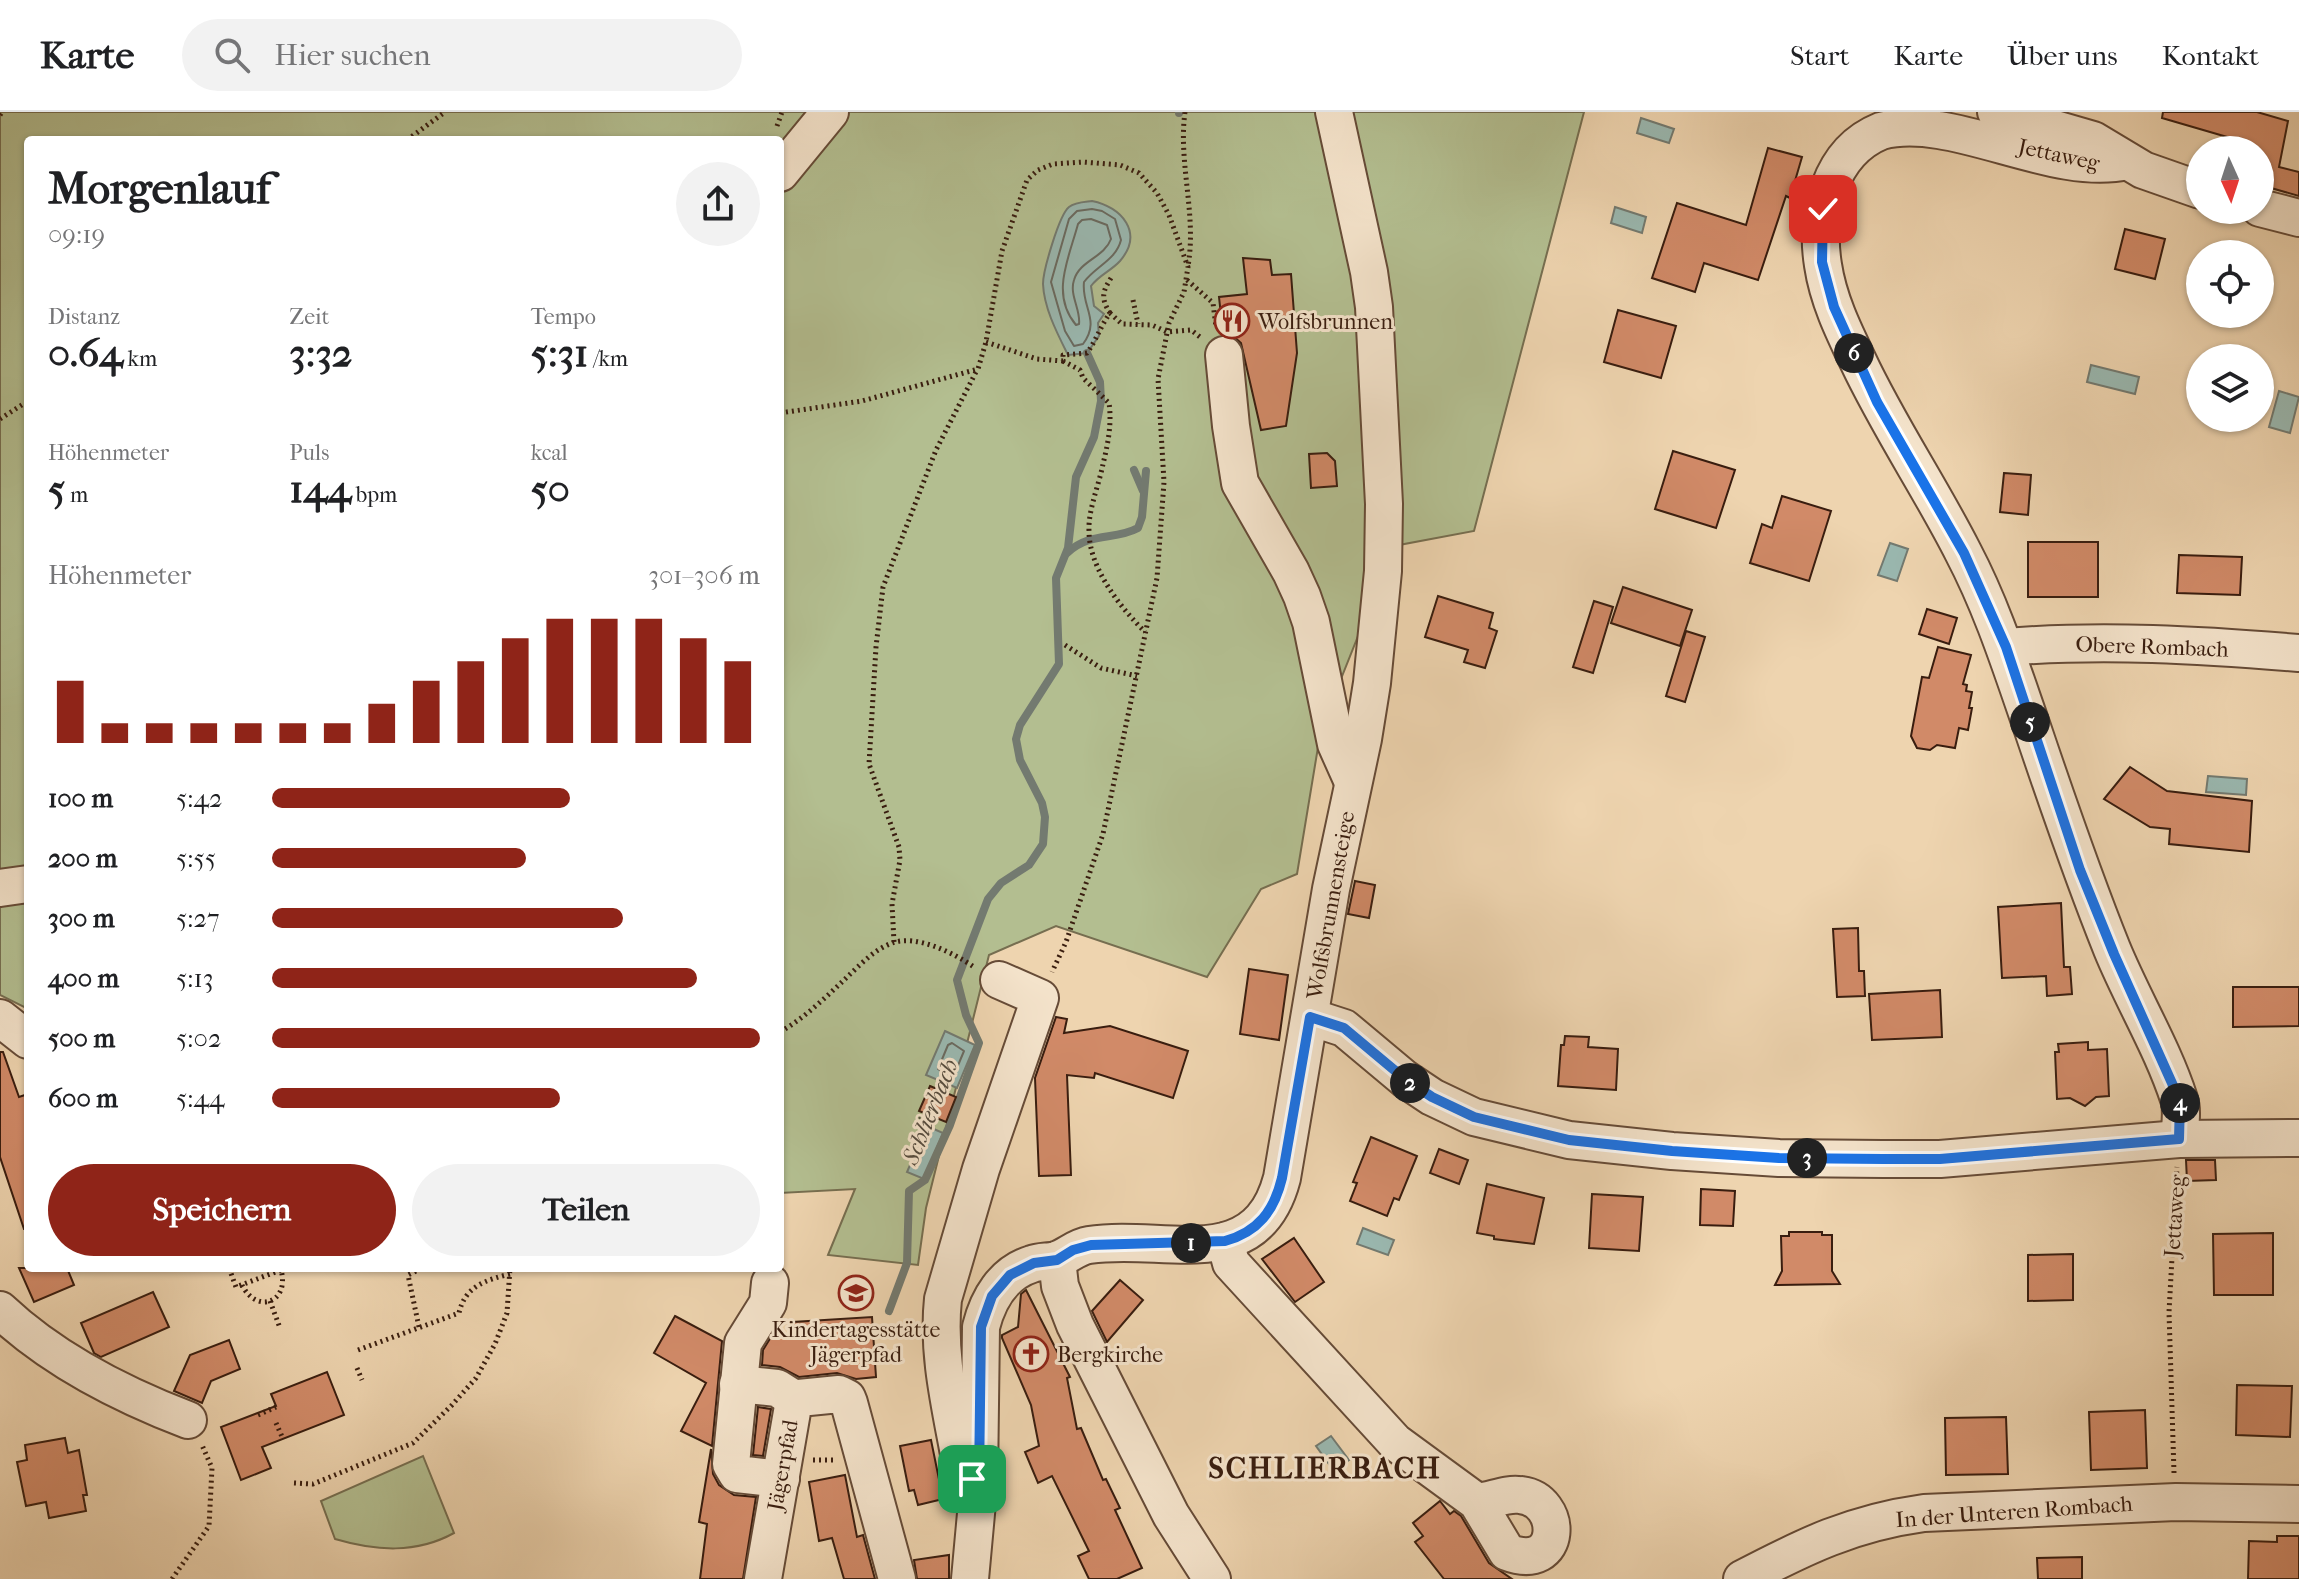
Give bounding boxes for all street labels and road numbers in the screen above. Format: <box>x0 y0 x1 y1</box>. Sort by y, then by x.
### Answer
street label: Jettaweg <box>2014 133 2102 176</box>
street label: Obere Rombach <box>2075 631 2230 663</box>
street label: Wolfsbrunnensteige <box>1301 809 1360 1002</box>
street label: Jettaweg <box>2159 1174 2191 1260</box>
street label: Jägerpfad <box>762 1417 804 1515</box>
street label: In der Unteren Rombach <box>1895 1491 2134 1533</box>

